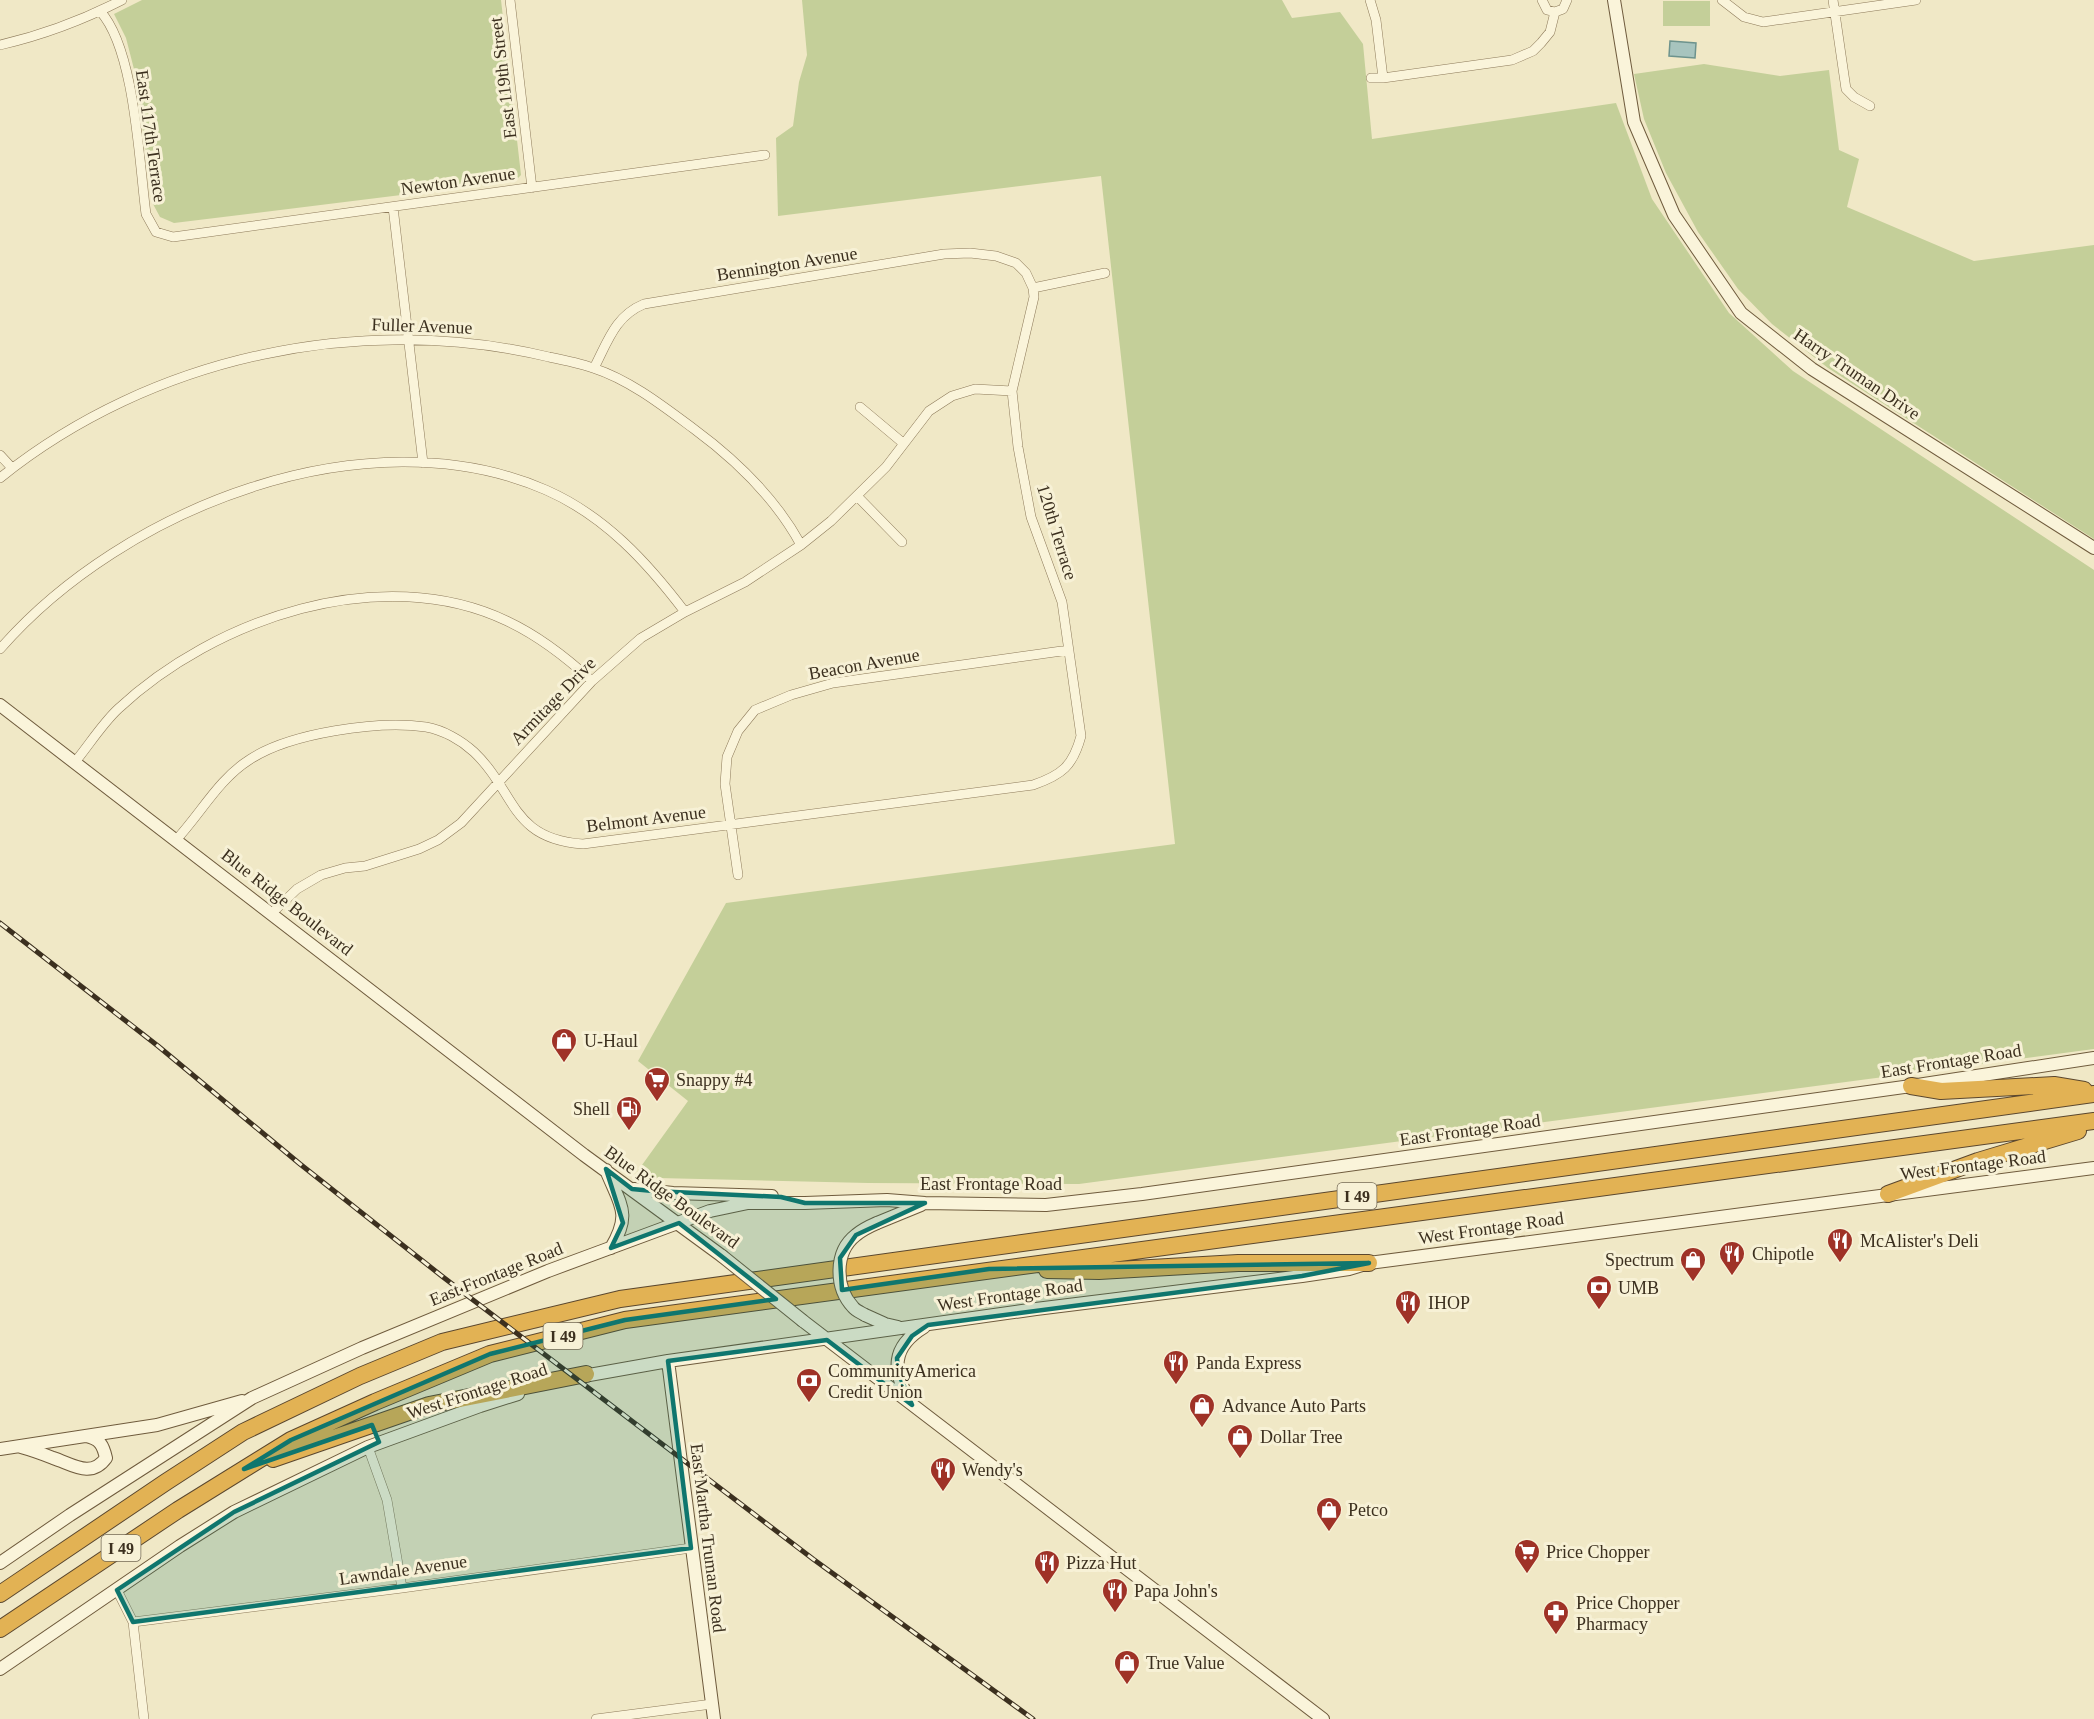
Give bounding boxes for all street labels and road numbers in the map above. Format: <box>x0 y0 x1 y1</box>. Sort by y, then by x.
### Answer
street label: East 119th Street <box>486 16 520 140</box>
street label: East 117th Terrace <box>132 68 170 204</box>
street label: Newton Avenue <box>400 163 516 199</box>
street label: Bennington Avenue <box>715 243 859 285</box>
street label: Fuller Avenue <box>371 314 473 338</box>
street label: Harry Truman Drive <box>1790 324 1924 424</box>
street label: 120th Terrace <box>1033 482 1081 582</box>
street label: Beacon Avenue <box>807 644 921 684</box>
street label: Armitage Drive <box>506 653 600 749</box>
street label: Belmont Avenue <box>585 802 707 836</box>
street label: Blue Ridge Boulevard <box>217 845 357 959</box>
street label: East Frontage Road <box>1879 1040 2023 1082</box>
street label: East Frontage Road <box>1398 1110 1542 1150</box>
street label: Blue Ridge Boulevard <box>601 1142 743 1252</box>
street label: West Frontage Road <box>1899 1146 2047 1184</box>
street label: East Frontage Road <box>920 1174 1062 1194</box>
road number: I 49 <box>1338 1183 1376 1209</box>
street label: West Frontage Road <box>1417 1208 1565 1248</box>
street label: East Frontage Road <box>426 1238 566 1310</box>
street label: West Frontage Road <box>936 1275 1084 1315</box>
road number: I 49 <box>544 1323 582 1349</box>
street label: West Frontage Road <box>404 1359 550 1423</box>
street label: East Martha Truman Road <box>686 1442 730 1634</box>
road number: I 49 <box>102 1535 140 1561</box>
street label: Lawndale Avenue <box>338 1551 468 1589</box>

